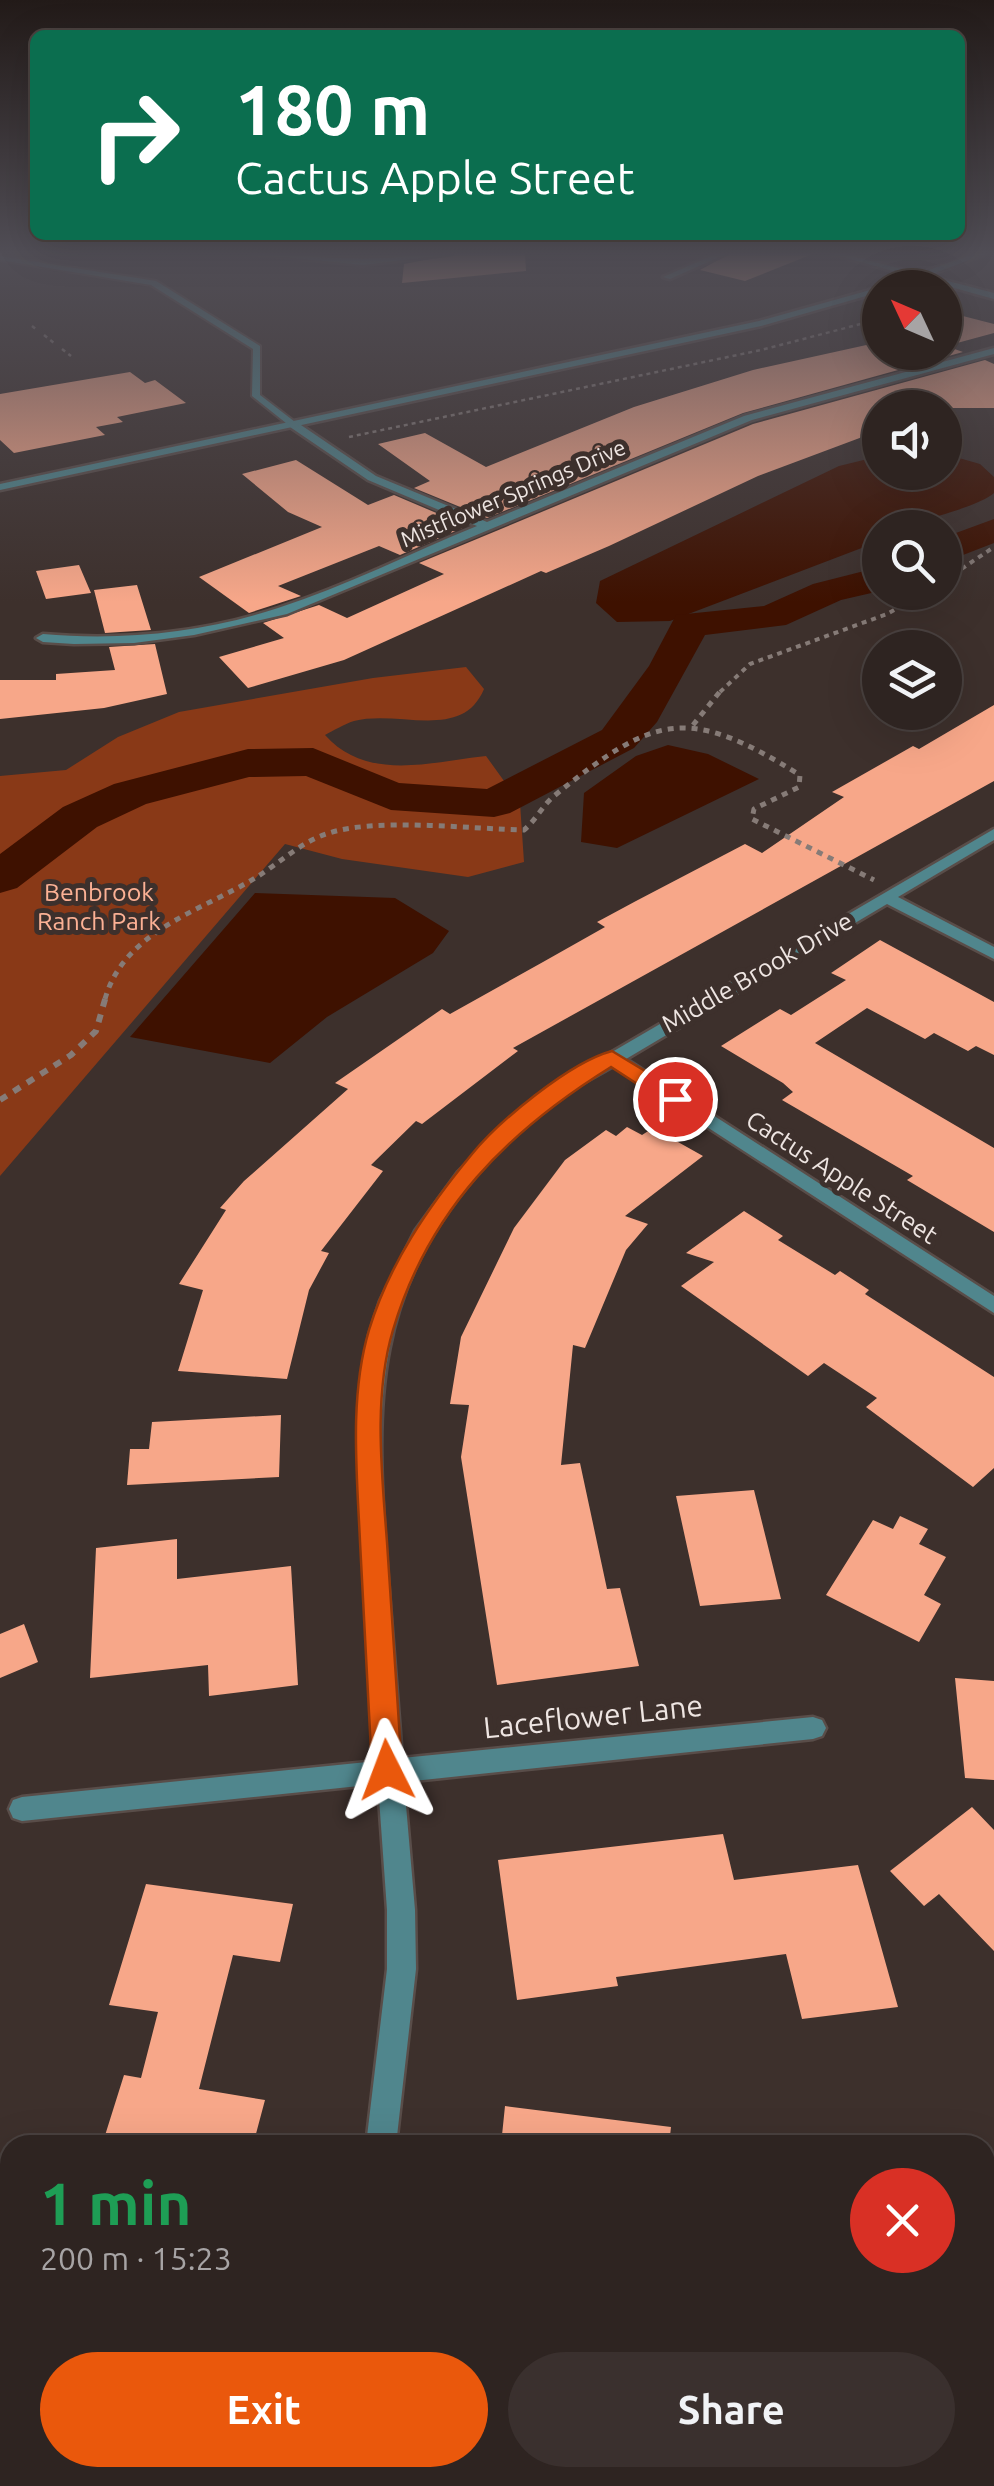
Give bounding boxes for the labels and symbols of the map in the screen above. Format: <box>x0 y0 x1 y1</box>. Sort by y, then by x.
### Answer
north arrow <box>862 270 962 370</box>
street label: Mistflower Springs Drive <box>396 434 629 551</box>
park label: Benbrook Ranch Park <box>37 878 161 935</box>
street label: Middle Brook Drive <box>657 906 857 1038</box>
pin <box>633 1057 718 1142</box>
street label: Cactus Apple Street <box>741 1105 943 1249</box>
street label: Laceflower Lane <box>482 1688 704 1744</box>
position arrow <box>335 1718 439 1822</box>

